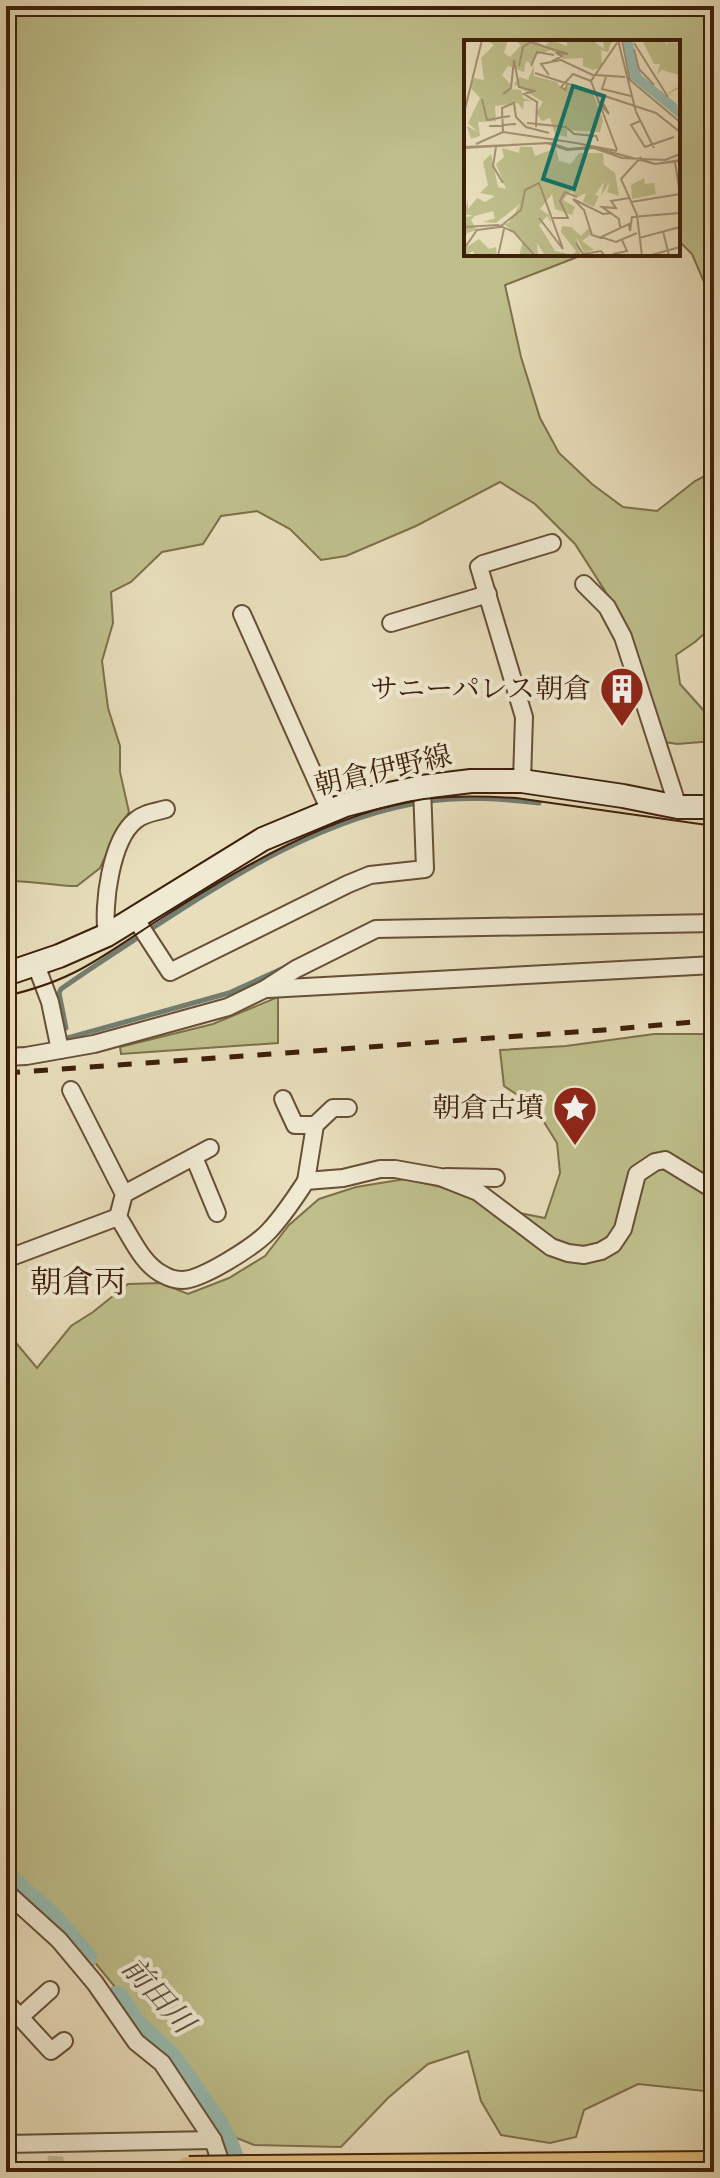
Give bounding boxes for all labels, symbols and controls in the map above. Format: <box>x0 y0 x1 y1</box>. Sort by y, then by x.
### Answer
inset map <box>464 40 680 256</box>
building icon: サニーパレス朝倉 <box>598 665 646 728</box>
place label: サニーパレス朝倉 <box>370 672 591 707</box>
street label: 朝倉伊野線 <box>311 738 455 804</box>
place icon: 朝倉古墳 <box>551 1084 599 1147</box>
place label: 朝倉古墳 <box>432 1091 544 1126</box>
district label: 朝倉丙 <box>30 1264 126 1304</box>
water label: 前田川 <box>113 1950 203 2044</box>

